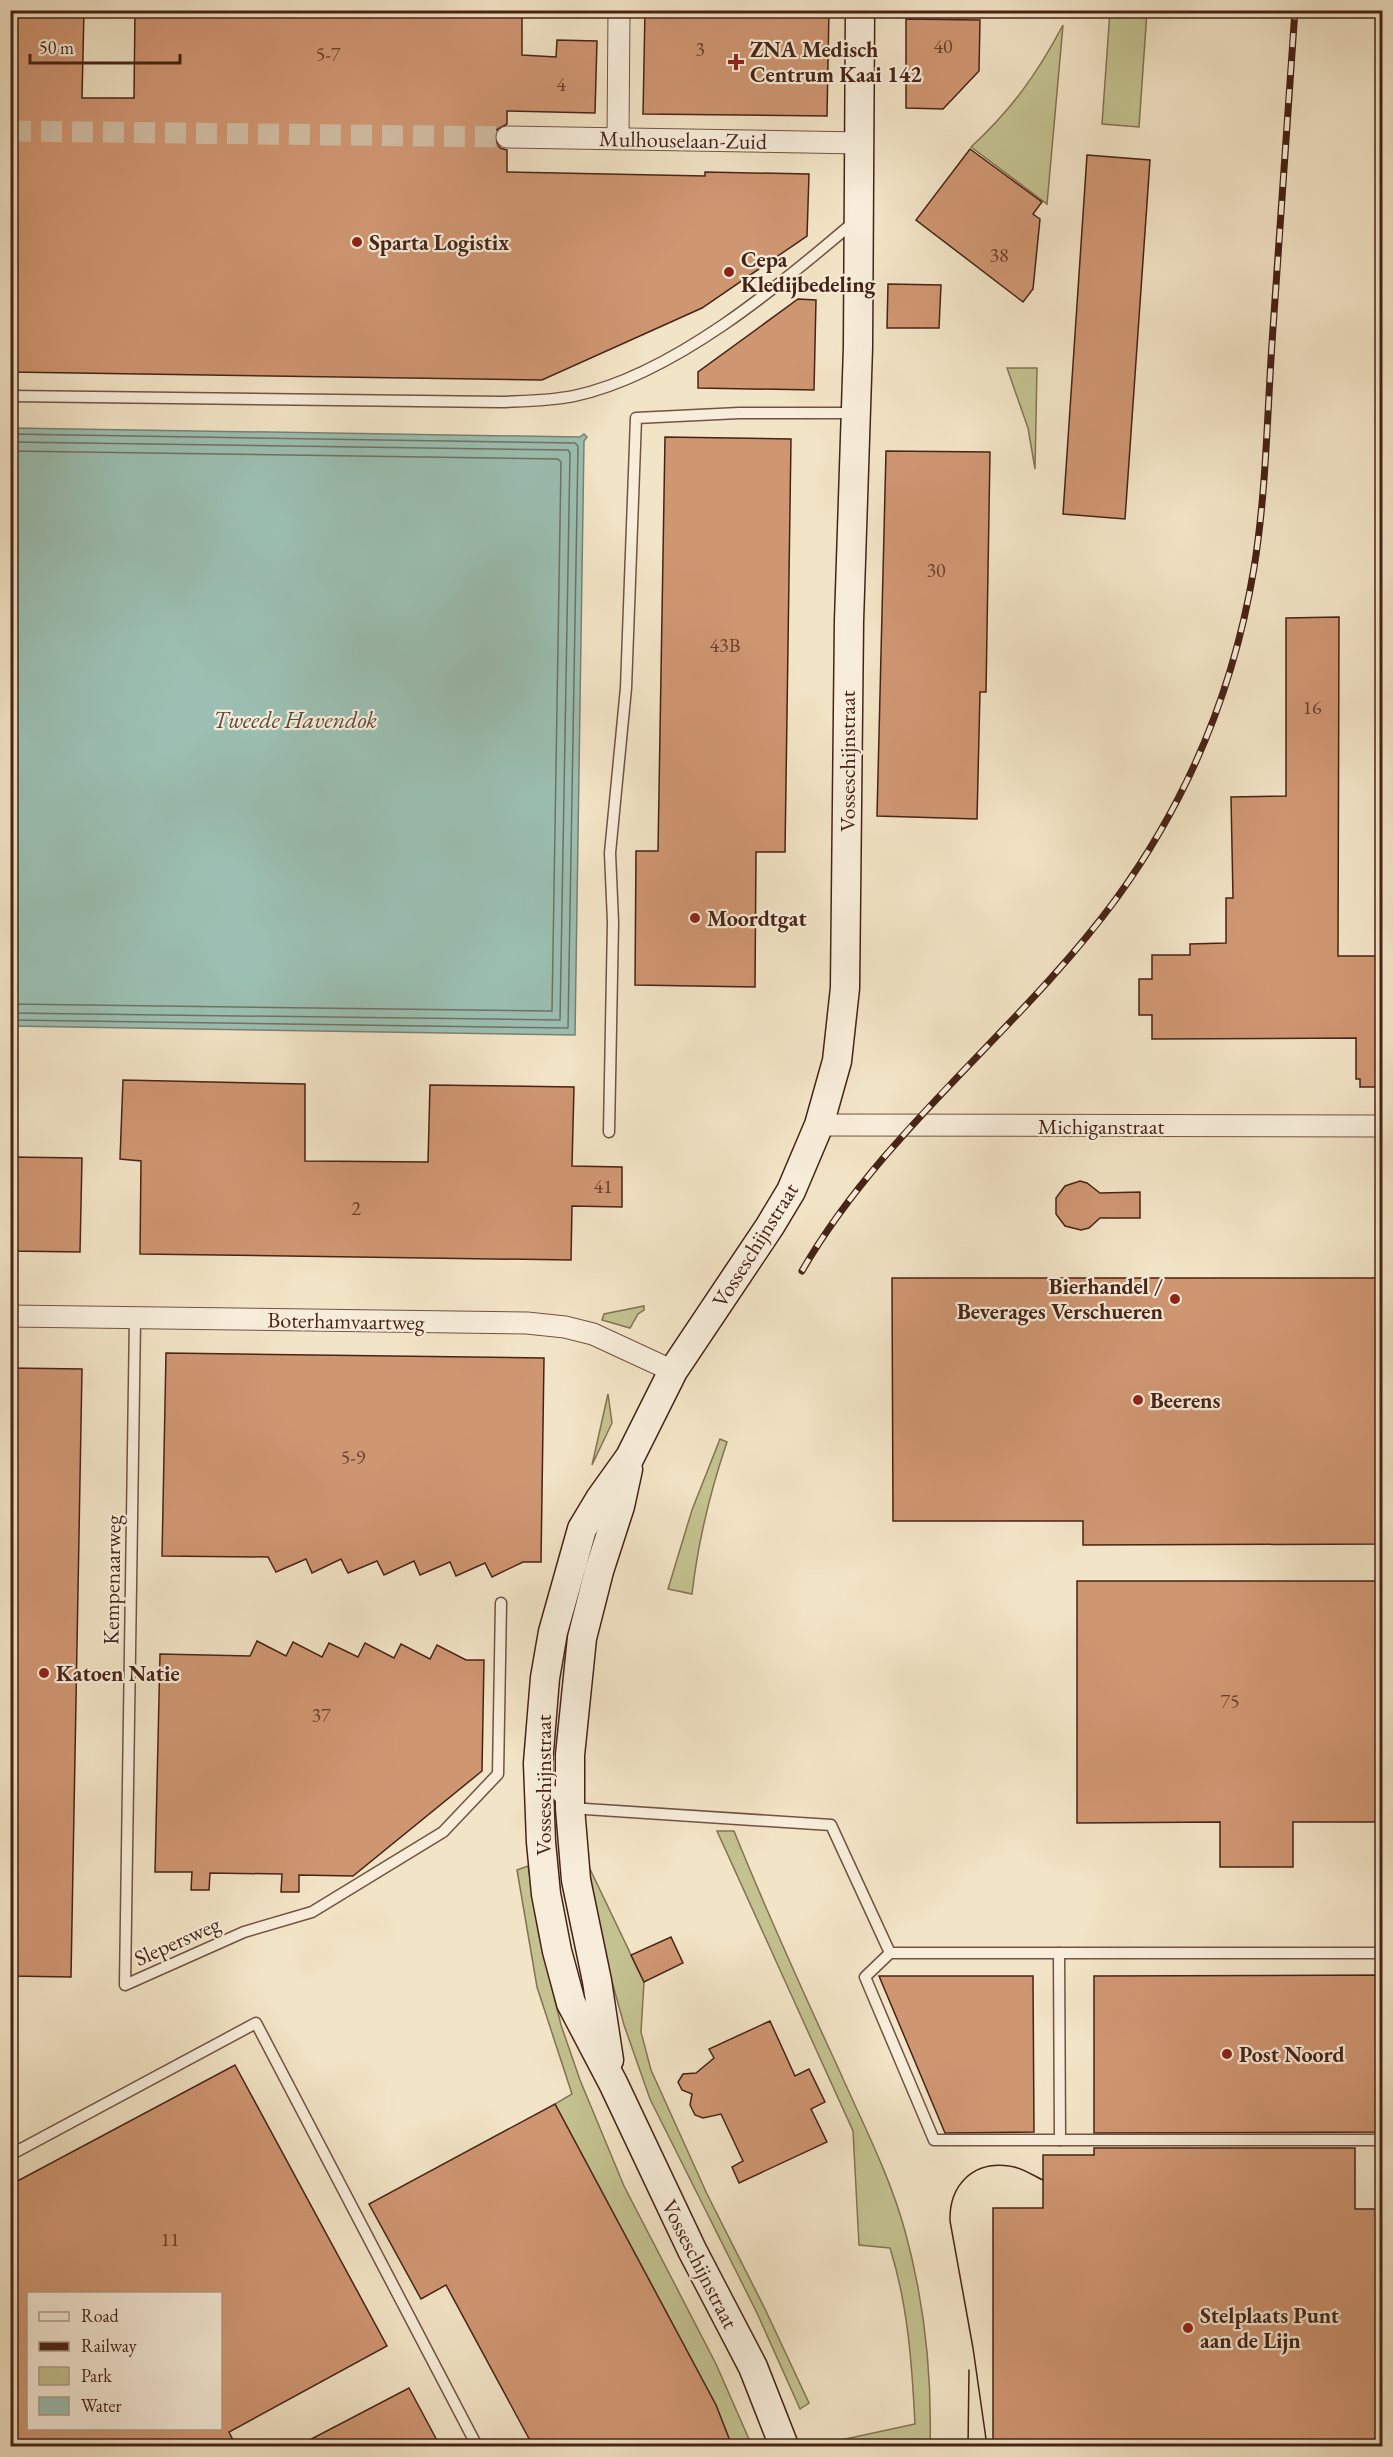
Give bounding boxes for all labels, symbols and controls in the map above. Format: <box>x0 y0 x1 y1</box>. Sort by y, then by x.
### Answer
scale bar <box>30 27 180 65</box>
house number: 40 <box>933 33 953 59</box>
place label: ZNA Medisch Centrum Kaai 142 <box>750 35 922 89</box>
text: 50 m <box>39 36 74 59</box>
house number: 3 <box>695 36 705 62</box>
house number: 5-7 <box>316 41 341 67</box>
marker: ZNA Medisch Centrum Kaai 142 <box>727 53 745 71</box>
house number: 4 <box>556 71 566 97</box>
street label: Mulhouselaan-Zuid <box>599 124 768 156</box>
place label: Sparta Logistix <box>369 228 509 257</box>
marker: Sparta Logistix <box>350 235 364 249</box>
house number: 38 <box>989 242 1009 268</box>
place label: Cepa Kledijbedeling <box>741 245 877 299</box>
marker: Cepa Kledijbedeling <box>722 265 736 279</box>
house number: 30 <box>926 557 946 583</box>
house number: 43B <box>710 632 740 658</box>
street label: Vosseschijnstraat <box>833 690 862 832</box>
house number: 16 <box>1302 694 1322 720</box>
water label: Tweede Havendok <box>213 704 377 735</box>
place label: Moordtgat <box>707 904 807 933</box>
marker: Moordtgat <box>688 911 702 925</box>
street label: Michiganstraat <box>1038 1112 1164 1141</box>
house number: 41 <box>593 1173 613 1199</box>
street label: Vosseschijnstraat <box>705 1177 805 1313</box>
house number: 2 <box>351 1195 361 1221</box>
place label: Bierhandel / Beverages Verschueren <box>957 1272 1164 1326</box>
marker: Bierhandel / Beverages Verschueren <box>1168 1292 1182 1306</box>
street label: Boterhamvaartweg <box>267 1305 425 1337</box>
place label: Beerens <box>1150 1386 1221 1415</box>
marker: Beerens <box>1131 1393 1145 1407</box>
house number: 5-9 <box>341 1444 366 1470</box>
street label: Kempenaarweg <box>96 1514 128 1645</box>
place label: Katoen Natie <box>56 1659 180 1688</box>
marker: Katoen Natie <box>37 1666 51 1680</box>
house number: 75 <box>1220 1688 1240 1714</box>
house number: 37 <box>311 1702 331 1728</box>
street label: Vosseschijnstraat <box>529 1714 558 1856</box>
street label: Slepersweg <box>129 1909 225 1973</box>
place label: Post Noord <box>1239 2040 1345 2069</box>
marker: Post Noord <box>1220 2047 1234 2061</box>
street label: Vosseschijnstraat <box>655 2194 745 2334</box>
house number: 11 <box>160 2226 180 2252</box>
legend <box>27 2292 222 2430</box>
place label: Stelplaats Punt aan de Lijn <box>1200 2301 1340 2355</box>
text: Road <box>81 2304 120 2327</box>
marker: Stelplaats Punt aan de Lijn <box>1181 2321 1195 2335</box>
text: Railway <box>81 2334 137 2357</box>
text: Park <box>81 2364 112 2387</box>
text: Water <box>81 2394 122 2417</box>

